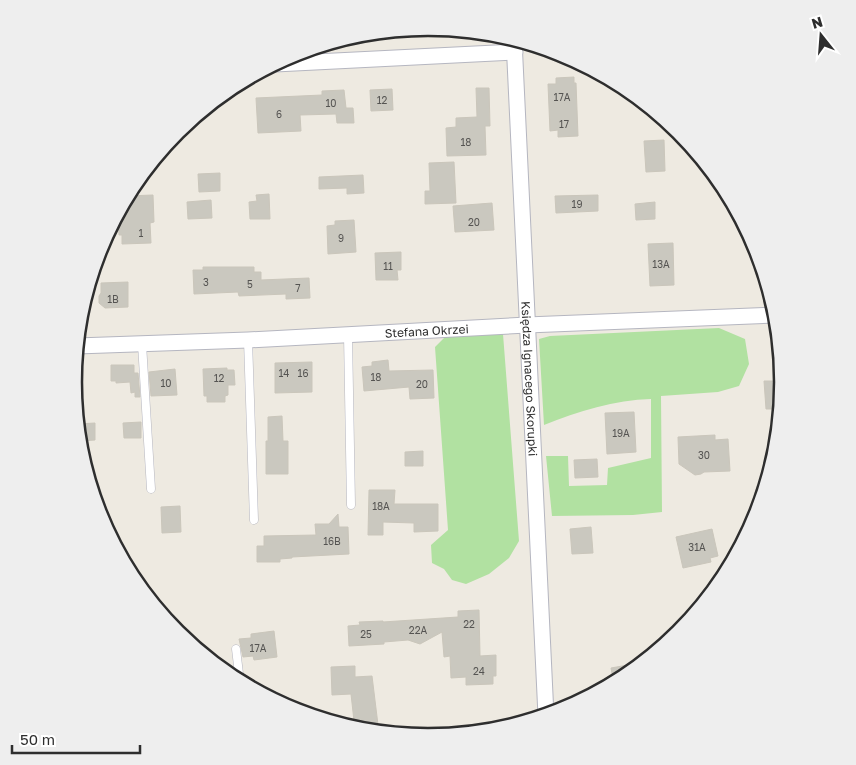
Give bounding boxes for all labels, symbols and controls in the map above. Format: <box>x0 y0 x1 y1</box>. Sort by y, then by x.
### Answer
north arrow <box>796 10 846 60</box>
text: N <box>809 12 825 32</box>
house number: 17A <box>554 91 571 103</box>
house number: 12 <box>377 94 388 106</box>
house number: 10 <box>325 97 337 109</box>
house number: 6 <box>276 108 282 120</box>
house number: 17 <box>559 118 569 130</box>
house number: 18 <box>461 136 471 148</box>
house number: 19 <box>572 198 582 210</box>
house number: 20 <box>468 216 480 228</box>
house number: 1 <box>139 227 144 239</box>
house number: 9 <box>338 232 344 244</box>
house number: 13A <box>652 258 670 270</box>
house number: 11 <box>383 260 393 272</box>
house number: 3 <box>203 276 209 288</box>
house number: 5 <box>247 278 253 290</box>
house number: 7 <box>295 282 301 294</box>
house number: 1B <box>107 293 119 305</box>
street label: Księdza Ignacego Skorupki <box>519 301 541 457</box>
street label: Stefana Okrzei <box>384 321 469 340</box>
house number: 14 <box>279 367 289 379</box>
house number: 16 <box>298 367 308 379</box>
house number: 18 <box>371 371 381 383</box>
house number: 12 <box>214 372 225 384</box>
house number: 10 <box>160 377 172 389</box>
house number: 20 <box>416 378 428 390</box>
house number: 19A <box>612 427 630 439</box>
house number: 30 <box>698 449 710 461</box>
house number: 18A <box>372 500 390 512</box>
house number: 16B <box>323 535 341 547</box>
house number: 31A <box>688 541 706 553</box>
house number: 22 <box>463 618 475 630</box>
house number: 22A <box>409 624 427 636</box>
house number: 25 <box>360 628 372 640</box>
house number: 17A <box>250 642 267 654</box>
house number: 24 <box>473 665 485 677</box>
scale bar <box>12 722 140 754</box>
text: 50 m <box>20 730 55 748</box>

